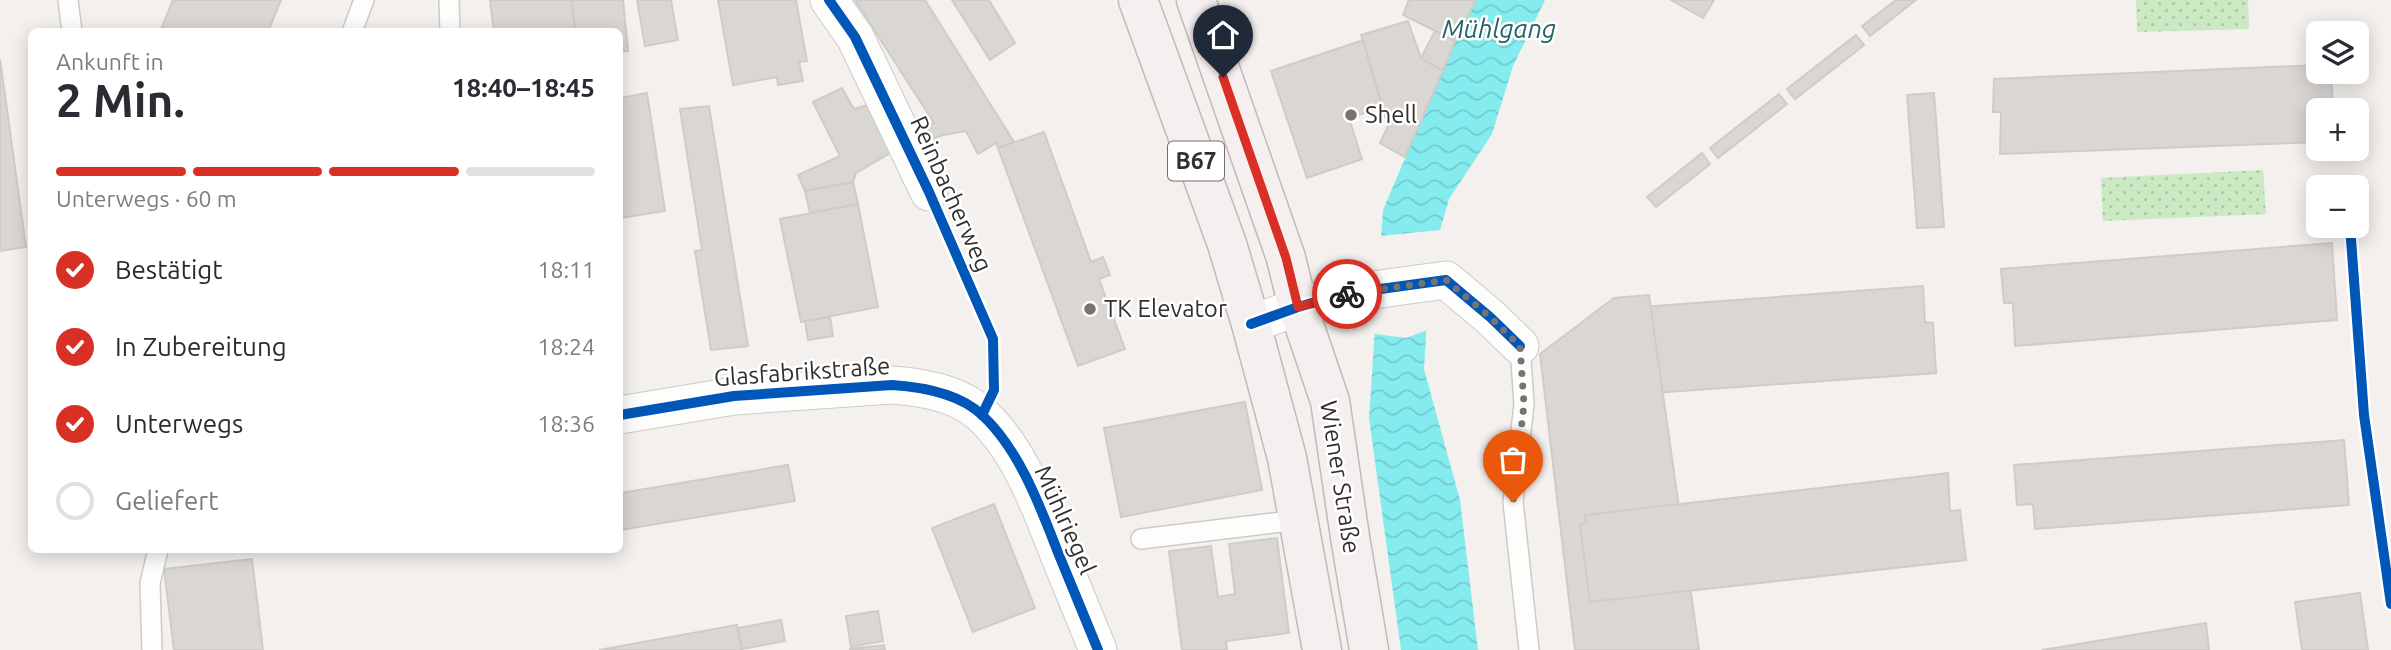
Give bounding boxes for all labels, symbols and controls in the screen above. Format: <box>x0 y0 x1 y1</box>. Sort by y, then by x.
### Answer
pin <box>1193 5 1253 77</box>
water label: Mühlgang <box>1442 14 1556 43</box>
icon: home <box>1204 16 1242 54</box>
map controls <box>2306 21 2369 238</box>
button: layers <box>2306 21 2369 84</box>
text: Ankunft in <box>56 49 164 74</box>
text: 18:40–18:45 <box>452 73 595 102</box>
text: 2 Min. <box>56 74 185 126</box>
button: + <box>2306 98 2369 161</box>
place label: Shell <box>1365 101 1417 128</box>
marker: Shell <box>1343 107 1359 123</box>
street label: Reinbacherweg <box>905 112 998 276</box>
road number: B67 <box>1168 142 1224 180</box>
button: − <box>2306 175 2369 238</box>
text: Unterwegs · 60 m <box>56 186 237 211</box>
icon: check <box>56 251 94 289</box>
text: Bestätigt <box>115 255 222 284</box>
text: 18:11 <box>537 257 595 282</box>
courier <box>1312 259 1382 329</box>
icon: bike <box>1328 275 1366 313</box>
place label: TK Elevator <box>1104 295 1227 322</box>
marker: TK Elevator <box>1082 301 1098 317</box>
icon: check <box>56 328 94 366</box>
text: In Zubereitung <box>115 332 287 361</box>
text: 18:24 <box>537 334 595 359</box>
street label: Glasfabrikstraße <box>713 352 891 391</box>
street label: Wiener Straße <box>1315 399 1366 555</box>
icon: check <box>56 405 94 443</box>
text: Unterwegs <box>115 409 243 438</box>
text: 18:36 <box>537 411 595 436</box>
pin <box>1483 430 1543 502</box>
icon: bag <box>1494 441 1532 479</box>
street label: Mühlriegel <box>1030 461 1101 578</box>
text: Geliefert <box>115 486 218 515</box>

